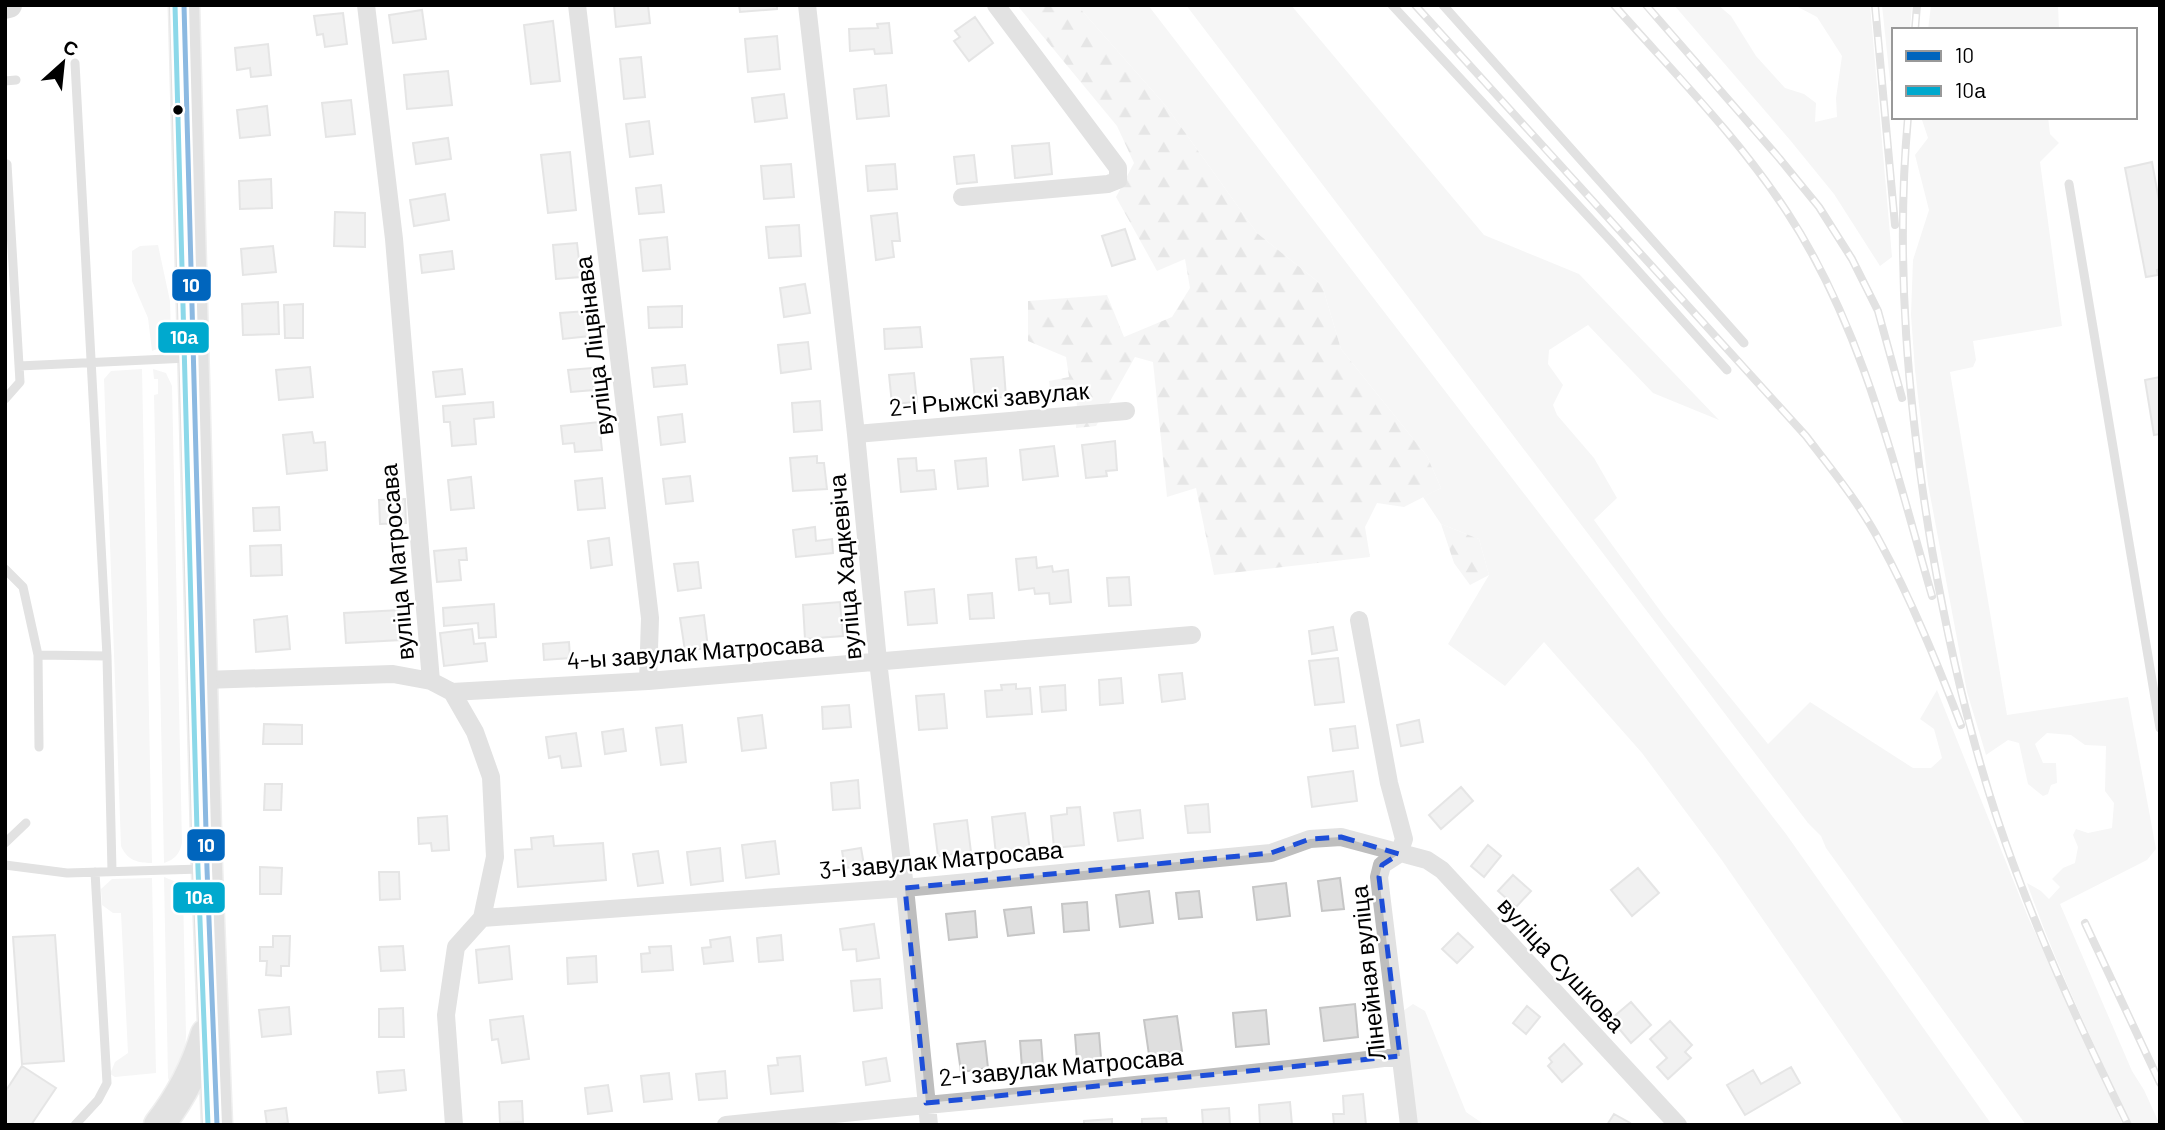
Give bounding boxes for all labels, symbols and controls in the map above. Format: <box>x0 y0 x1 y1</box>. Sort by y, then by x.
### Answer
north arrow <box>28 28 98 98</box>
legend <box>1892 28 2137 119</box>
text: С <box>60 34 83 61</box>
text: 10 <box>1955 42 1974 67</box>
text: 10а <box>1955 77 1986 102</box>
unlabelled marker <box>171 103 185 117</box>
street label: вуліца Ліцвінава <box>568 254 618 437</box>
line badge: 10 <box>171 268 212 302</box>
text: 10 <box>182 273 200 296</box>
line badge: 10а <box>157 321 210 354</box>
text: 10а <box>170 325 198 348</box>
street label: 2-і Рыжскі завулак <box>888 375 1091 421</box>
street label: вуліца Матросава <box>373 462 419 661</box>
street label: вуліца Хадкевіча <box>821 472 867 661</box>
street label: 4-ы завулак Матросава <box>566 628 825 674</box>
line badge: 10 <box>186 828 226 862</box>
text: 10 <box>197 833 215 856</box>
street label: 3-і завулак Матросава <box>818 834 1065 884</box>
line badge: 10а <box>172 881 226 914</box>
street label: Лінейная вуліца <box>1343 884 1391 1062</box>
text: 10а <box>185 885 213 908</box>
street label: вуліца Сушкова <box>1492 891 1632 1038</box>
street label: 2-і завулак Матросава <box>938 1041 1185 1091</box>

